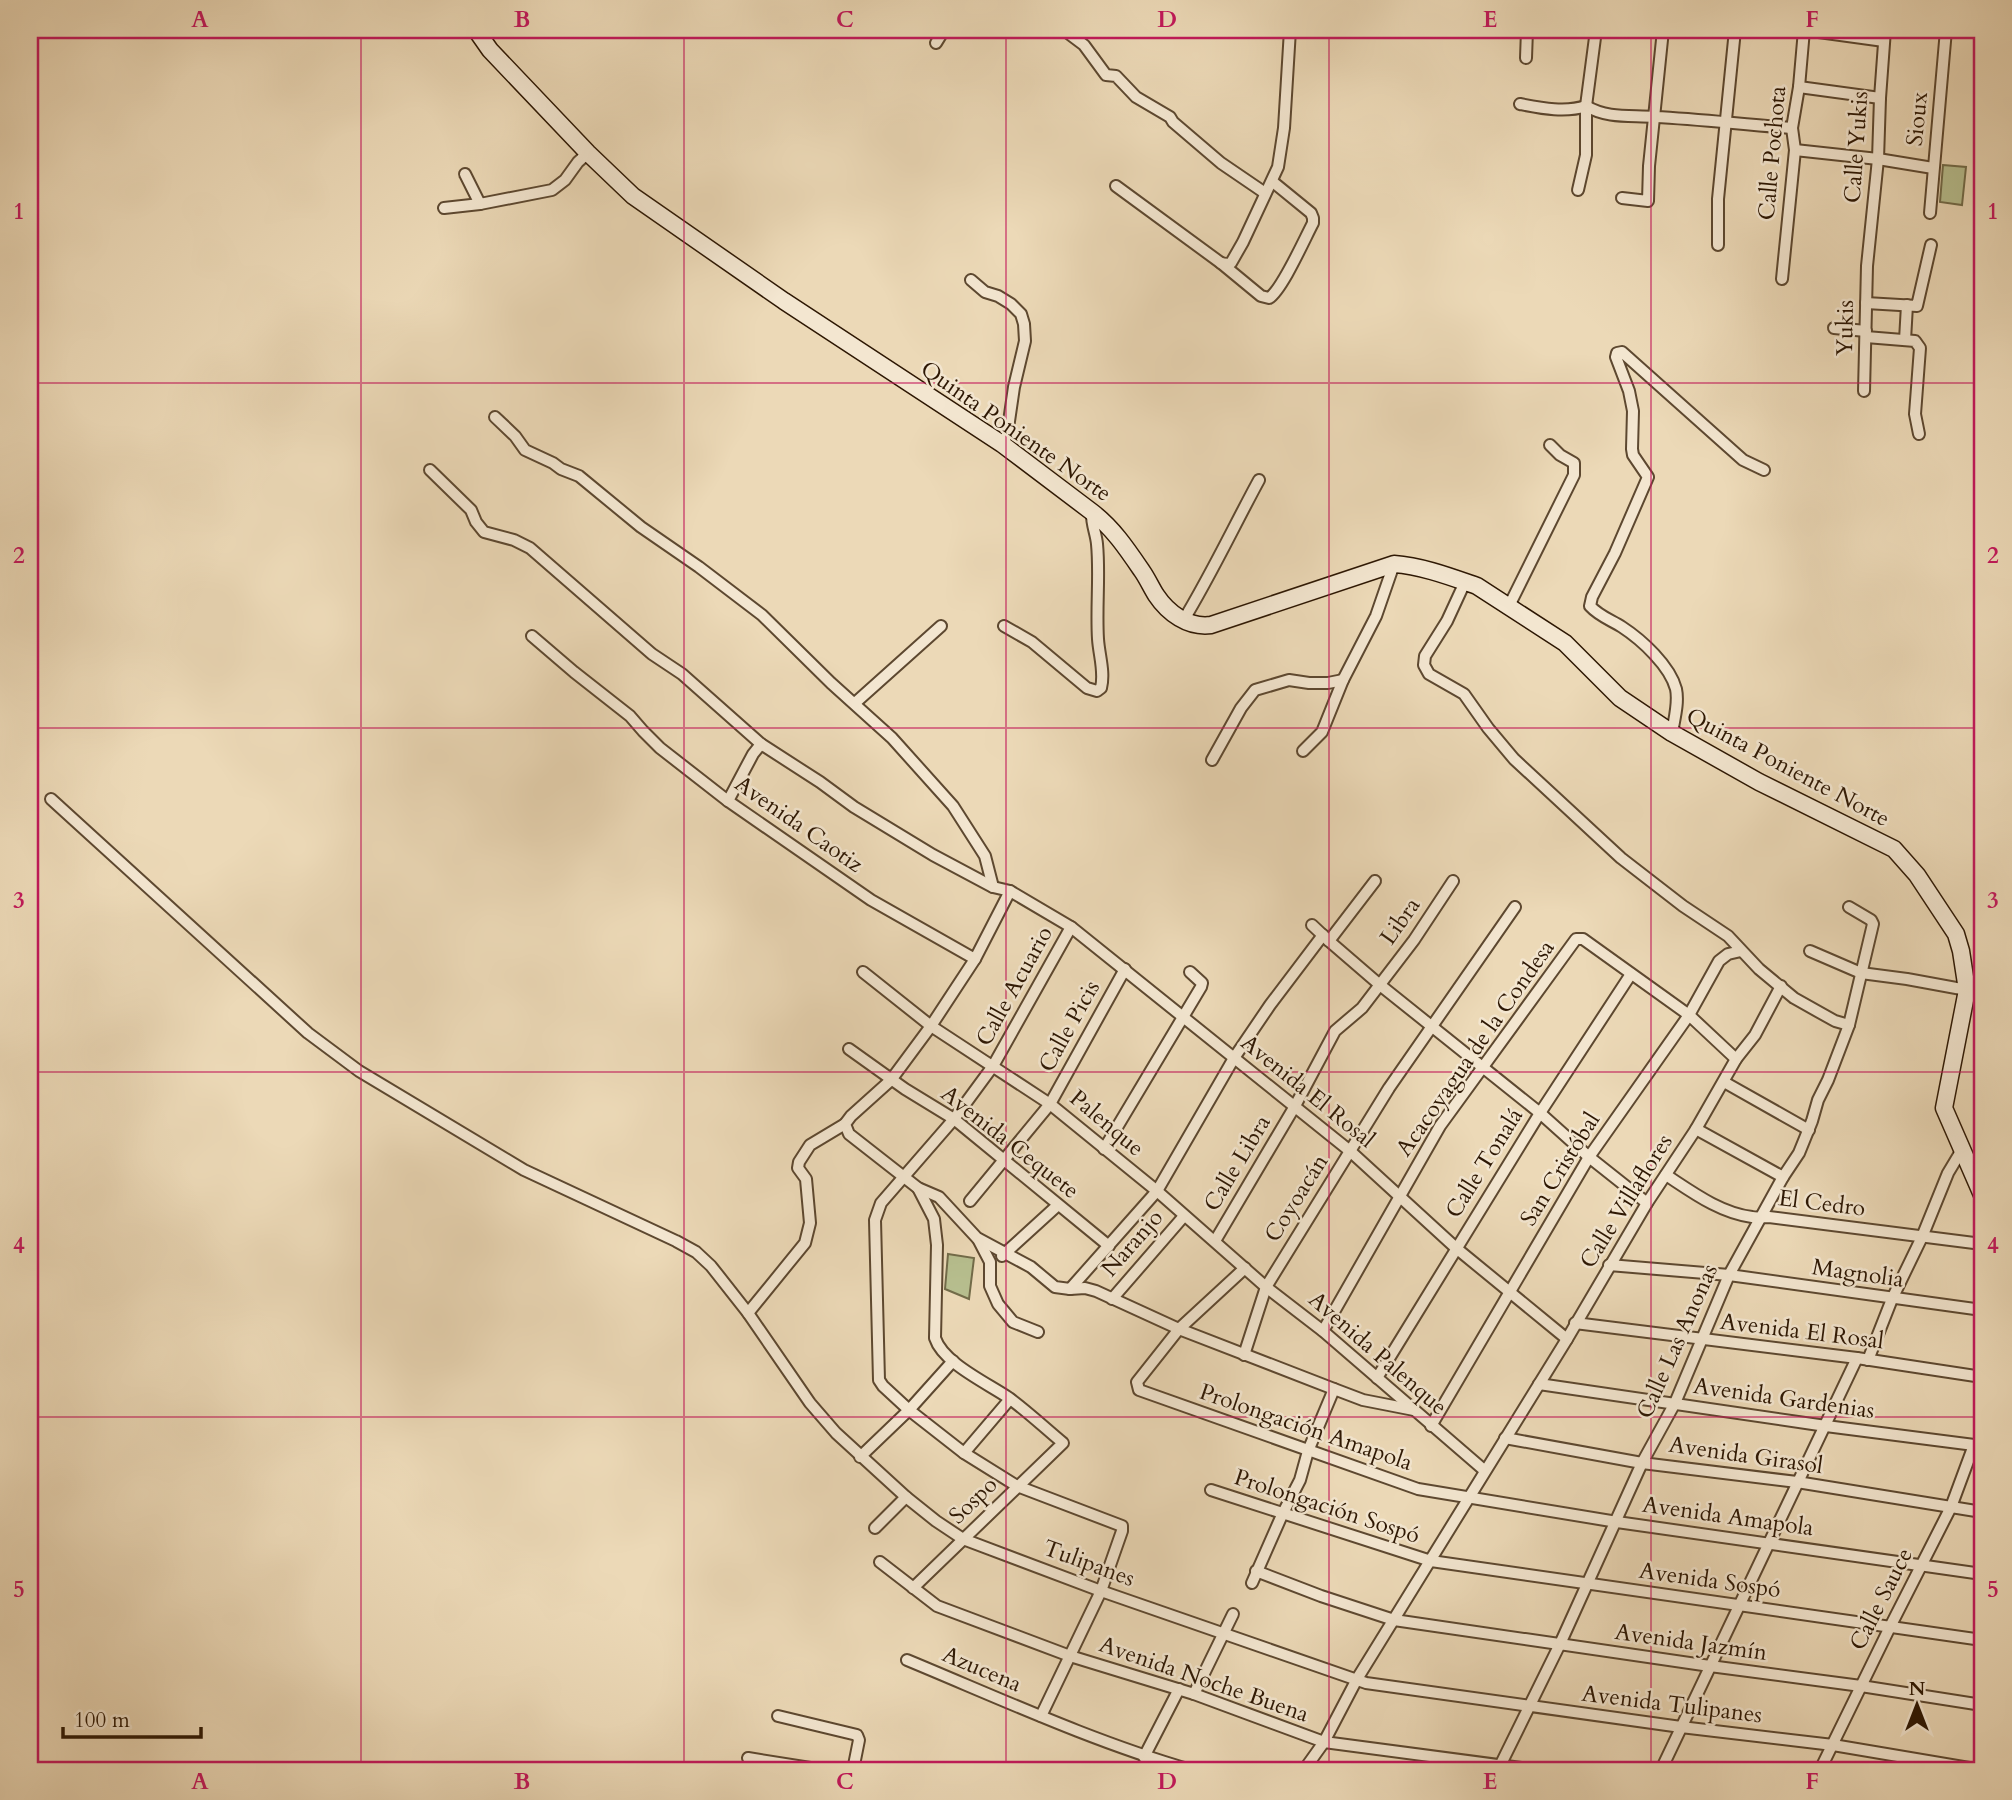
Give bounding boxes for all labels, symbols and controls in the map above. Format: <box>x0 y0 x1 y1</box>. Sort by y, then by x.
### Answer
text: A <box>191 4 209 35</box>
text: B <box>514 4 530 35</box>
text: C <box>836 4 854 35</box>
text: D <box>1157 4 1177 35</box>
text: E <box>1483 4 1497 35</box>
text: F <box>1805 4 1819 35</box>
street label: Calle Pochota <box>1751 85 1793 221</box>
street label: Calle Yukis <box>1837 90 1875 204</box>
street label: Sioux <box>1899 90 1935 148</box>
text: 1 <box>13 196 25 227</box>
text: 1 <box>1987 196 1999 227</box>
street label: Yukis <box>1829 300 1861 356</box>
street label: Quinta Poniente Norte <box>914 353 1118 509</box>
text: 2 <box>13 540 25 571</box>
text: 2 <box>1987 540 1999 571</box>
street label: Quinta Poniente Norte <box>1681 700 1895 834</box>
street label: Avenida Caotiz <box>729 768 869 880</box>
text: 3 <box>13 885 25 916</box>
text: 3 <box>1987 885 1999 916</box>
street label: Libra <box>1373 891 1427 951</box>
street label: Calle Acuario <box>968 921 1060 1051</box>
street label: Acacoyagua de la Condesa <box>1388 934 1562 1162</box>
street label: Calle Picis <box>1031 975 1107 1077</box>
street label: Avenida El Rosal <box>1234 1027 1382 1155</box>
street label: Avenida Cequete <box>934 1078 1086 1206</box>
street label: Palenque <box>1063 1083 1151 1163</box>
street label: Calle Tonalá <box>1438 1102 1530 1224</box>
street label: San Cristóbal <box>1513 1106 1607 1232</box>
street label: Calle Libra <box>1196 1109 1278 1217</box>
street label: Calle Villaflores <box>1572 1128 1680 1274</box>
street label: Coyoacán <box>1257 1148 1335 1248</box>
street label: El Cedro <box>1777 1182 1867 1224</box>
street label: Naranjo <box>1094 1203 1170 1283</box>
text: 4 <box>13 1230 25 1261</box>
text: 4 <box>1987 1230 1999 1261</box>
street label: Magnolia <box>1810 1251 1906 1295</box>
street label: Calle Las Anonas <box>1629 1259 1725 1423</box>
street label: Avenida Palenque <box>1302 1284 1454 1422</box>
street label: Avenida El Rosal <box>1719 1306 1886 1356</box>
street label: Avenida Gardenias <box>1691 1370 1877 1426</box>
street label: Prolongación Amapola <box>1195 1376 1417 1478</box>
street label: Avenida Girasol <box>1667 1429 1825 1481</box>
street label: Prolongación Sospó <box>1230 1461 1424 1551</box>
street label: Sospo <box>942 1469 1004 1531</box>
street label: Avenida Amapola <box>1640 1489 1816 1543</box>
street label: Tulipanes <box>1039 1532 1139 1594</box>
street label: Calle Sauce <box>1842 1543 1920 1655</box>
street label: Avenida Sospó <box>1637 1555 1783 1605</box>
text: 5 <box>13 1574 25 1605</box>
text: 5 <box>1987 1574 1999 1605</box>
street label: Avenida Jazmín <box>1613 1616 1769 1668</box>
street label: Avenida Noche Buena <box>1095 1629 1313 1729</box>
street label: Azucena <box>938 1638 1026 1700</box>
north arrow <box>1882 1671 1952 1741</box>
text: N <box>1909 1676 1926 1702</box>
street label: Avenida Tulipanes <box>1580 1678 1764 1730</box>
scale bar <box>63 1695 201 1739</box>
text: 100 m <box>74 1706 130 1735</box>
text: A <box>191 1766 209 1797</box>
text: B <box>514 1766 530 1797</box>
text: C <box>836 1766 854 1797</box>
text: D <box>1157 1766 1177 1797</box>
text: E <box>1483 1766 1497 1797</box>
text: F <box>1805 1766 1819 1797</box>

